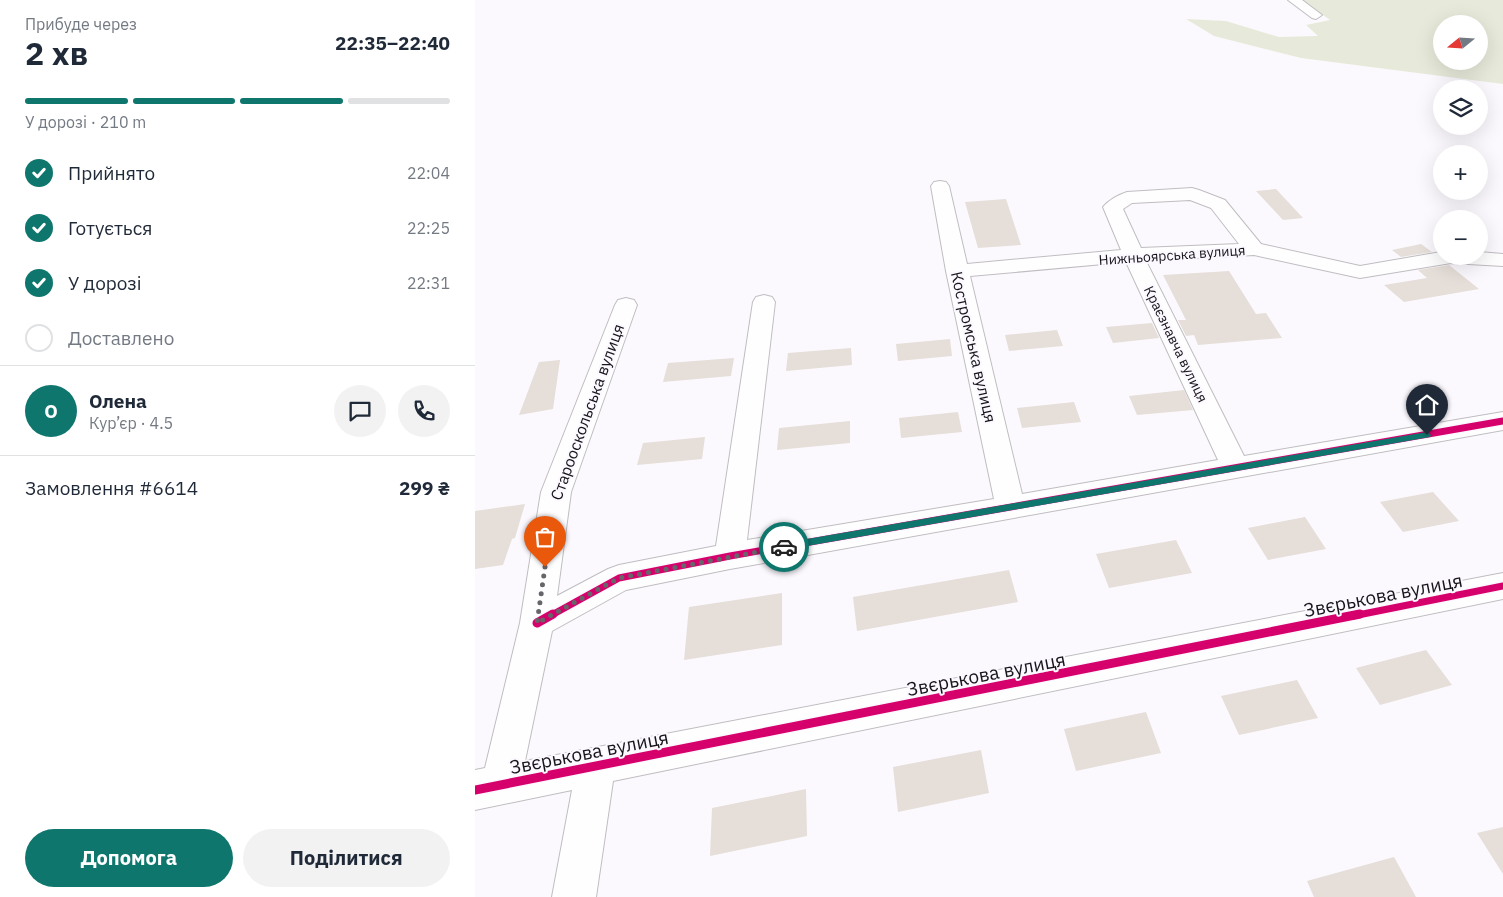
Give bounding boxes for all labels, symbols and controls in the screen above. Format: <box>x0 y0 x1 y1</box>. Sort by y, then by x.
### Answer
text: Прибуде через <box>25 14 137 34</box>
north arrow <box>1433 15 1487 70</box>
map controls <box>1433 15 1488 265</box>
text: 22:35–22:40 <box>335 31 450 55</box>
text: 2 хв <box>25 32 88 74</box>
button: layers <box>1433 80 1488 135</box>
text: У дорозі · 210 m <box>25 112 146 132</box>
button: + <box>1433 145 1488 200</box>
icon: check <box>25 159 53 187</box>
text: Прийнято <box>68 161 155 185</box>
text: 22:04 <box>407 163 450 183</box>
button: − <box>1433 210 1488 265</box>
icon: check <box>25 214 53 242</box>
text: Готується <box>68 216 152 240</box>
text: 22:25 <box>407 218 450 238</box>
street label: Нижньоярська вулиця <box>1098 241 1246 269</box>
icon: check <box>25 269 53 297</box>
street label: Костромська вулиця <box>947 269 1001 425</box>
text: У дорозі <box>68 271 142 295</box>
text: 22:31 <box>407 273 450 293</box>
street label: Краєзнавча вулиця <box>1140 283 1212 405</box>
street label: Старооскольська вулиця <box>546 321 628 503</box>
text: Доставлено <box>68 326 174 350</box>
pin <box>1406 384 1448 435</box>
button: chat <box>334 385 386 437</box>
button: phone <box>398 385 450 437</box>
text: Олена <box>89 389 147 413</box>
icon: home <box>1413 391 1441 419</box>
text: О <box>44 399 58 423</box>
text: Кур’єр · 4.5 <box>89 413 173 433</box>
text: Замовлення #6614 <box>25 476 198 500</box>
text: 299 ₴ <box>399 476 450 500</box>
pin <box>524 516 566 567</box>
courier <box>759 522 809 572</box>
icon: bag <box>531 523 559 551</box>
icon: car <box>770 533 798 561</box>
street label: Звєрькова вулиця <box>1301 568 1465 622</box>
street label: Звєрькова вулиця <box>904 647 1068 701</box>
street label: Звєрькова вулиця <box>507 725 671 779</box>
button: Допомога <box>25 829 233 887</box>
button: Поділитися <box>243 829 450 887</box>

